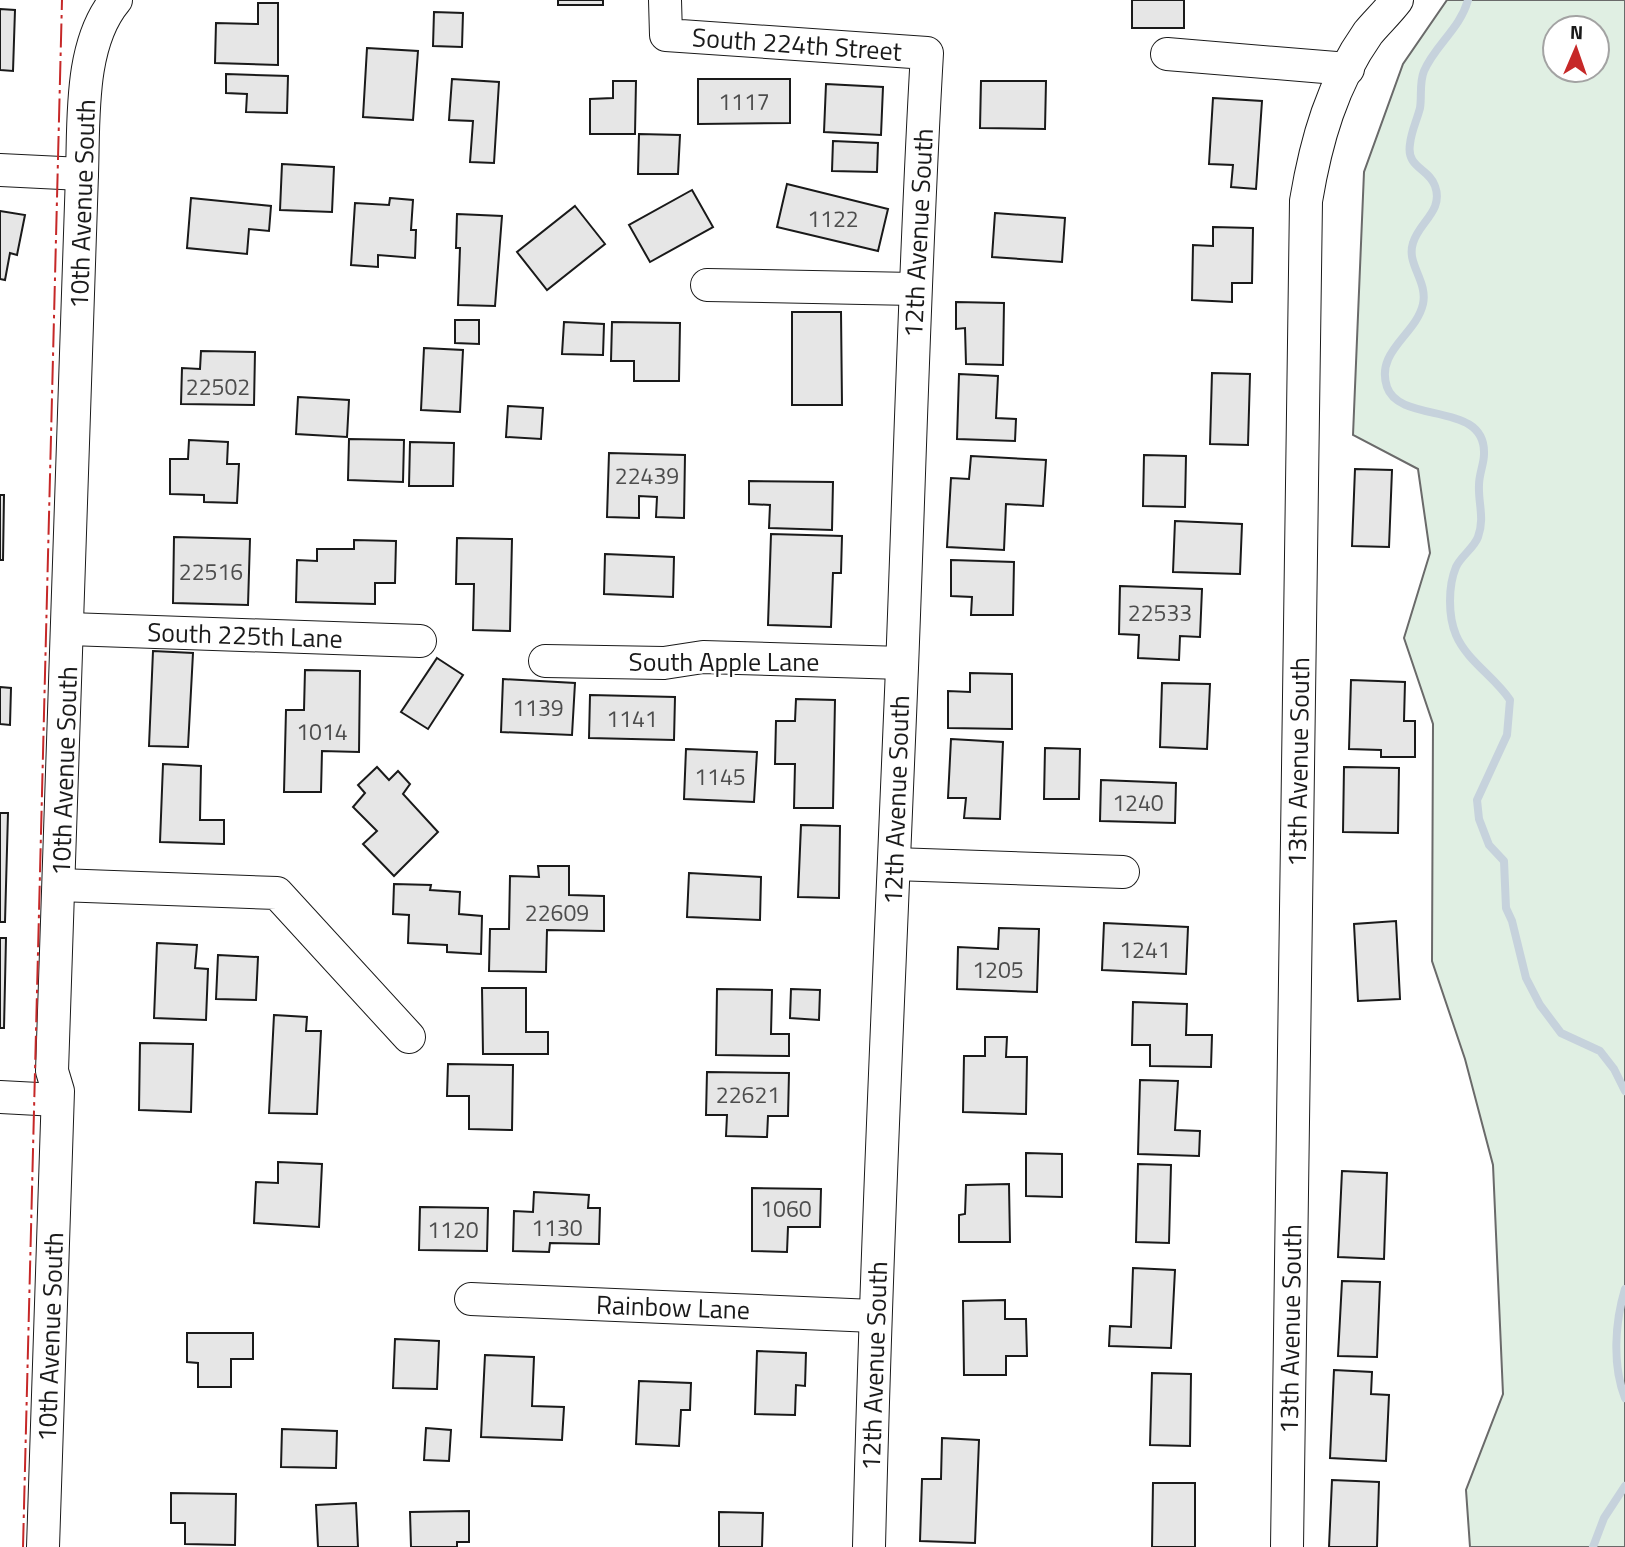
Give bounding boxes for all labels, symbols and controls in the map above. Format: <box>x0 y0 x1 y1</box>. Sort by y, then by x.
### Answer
north arrow <box>1541 14 1611 84</box>
street label: South 224th Street <box>691 17 903 71</box>
text: N <box>1570 17 1584 46</box>
house number: 1117 <box>718 84 770 119</box>
street label: 10th Avenue South <box>59 99 105 309</box>
street label: 12th Avenue South <box>893 127 943 339</box>
house number: 1122 <box>807 201 859 236</box>
house number: 22502 <box>186 369 250 404</box>
house number: 22439 <box>615 458 679 493</box>
house number: 22516 <box>179 554 243 589</box>
house number: 22533 <box>1128 595 1192 630</box>
street label: South 225th Lane <box>147 612 343 658</box>
street label: South Apple Lane <box>629 642 819 681</box>
street label: 13th Avenue South <box>1277 657 1319 867</box>
street label: 10th Avenue South <box>41 666 87 876</box>
house number: 1139 <box>512 690 564 725</box>
street label: 12th Avenue South <box>873 695 919 905</box>
house number: 1141 <box>606 701 658 736</box>
house number: 1014 <box>296 714 348 749</box>
house number: 1145 <box>694 759 746 794</box>
house number: 1240 <box>1112 785 1164 820</box>
house number: 22609 <box>525 895 589 930</box>
house number: 1241 <box>1119 932 1171 967</box>
house number: 1205 <box>972 952 1024 987</box>
house number: 22621 <box>716 1077 780 1112</box>
house number: 1060 <box>760 1191 812 1226</box>
house number: 1130 <box>531 1210 583 1245</box>
house number: 1120 <box>427 1212 479 1247</box>
street label: 13th Avenue South <box>1269 1224 1311 1434</box>
street label: 10th Avenue South <box>27 1232 73 1442</box>
street label: 12th Avenue South <box>851 1261 897 1471</box>
street label: Rainbow Lane <box>595 1285 751 1329</box>

